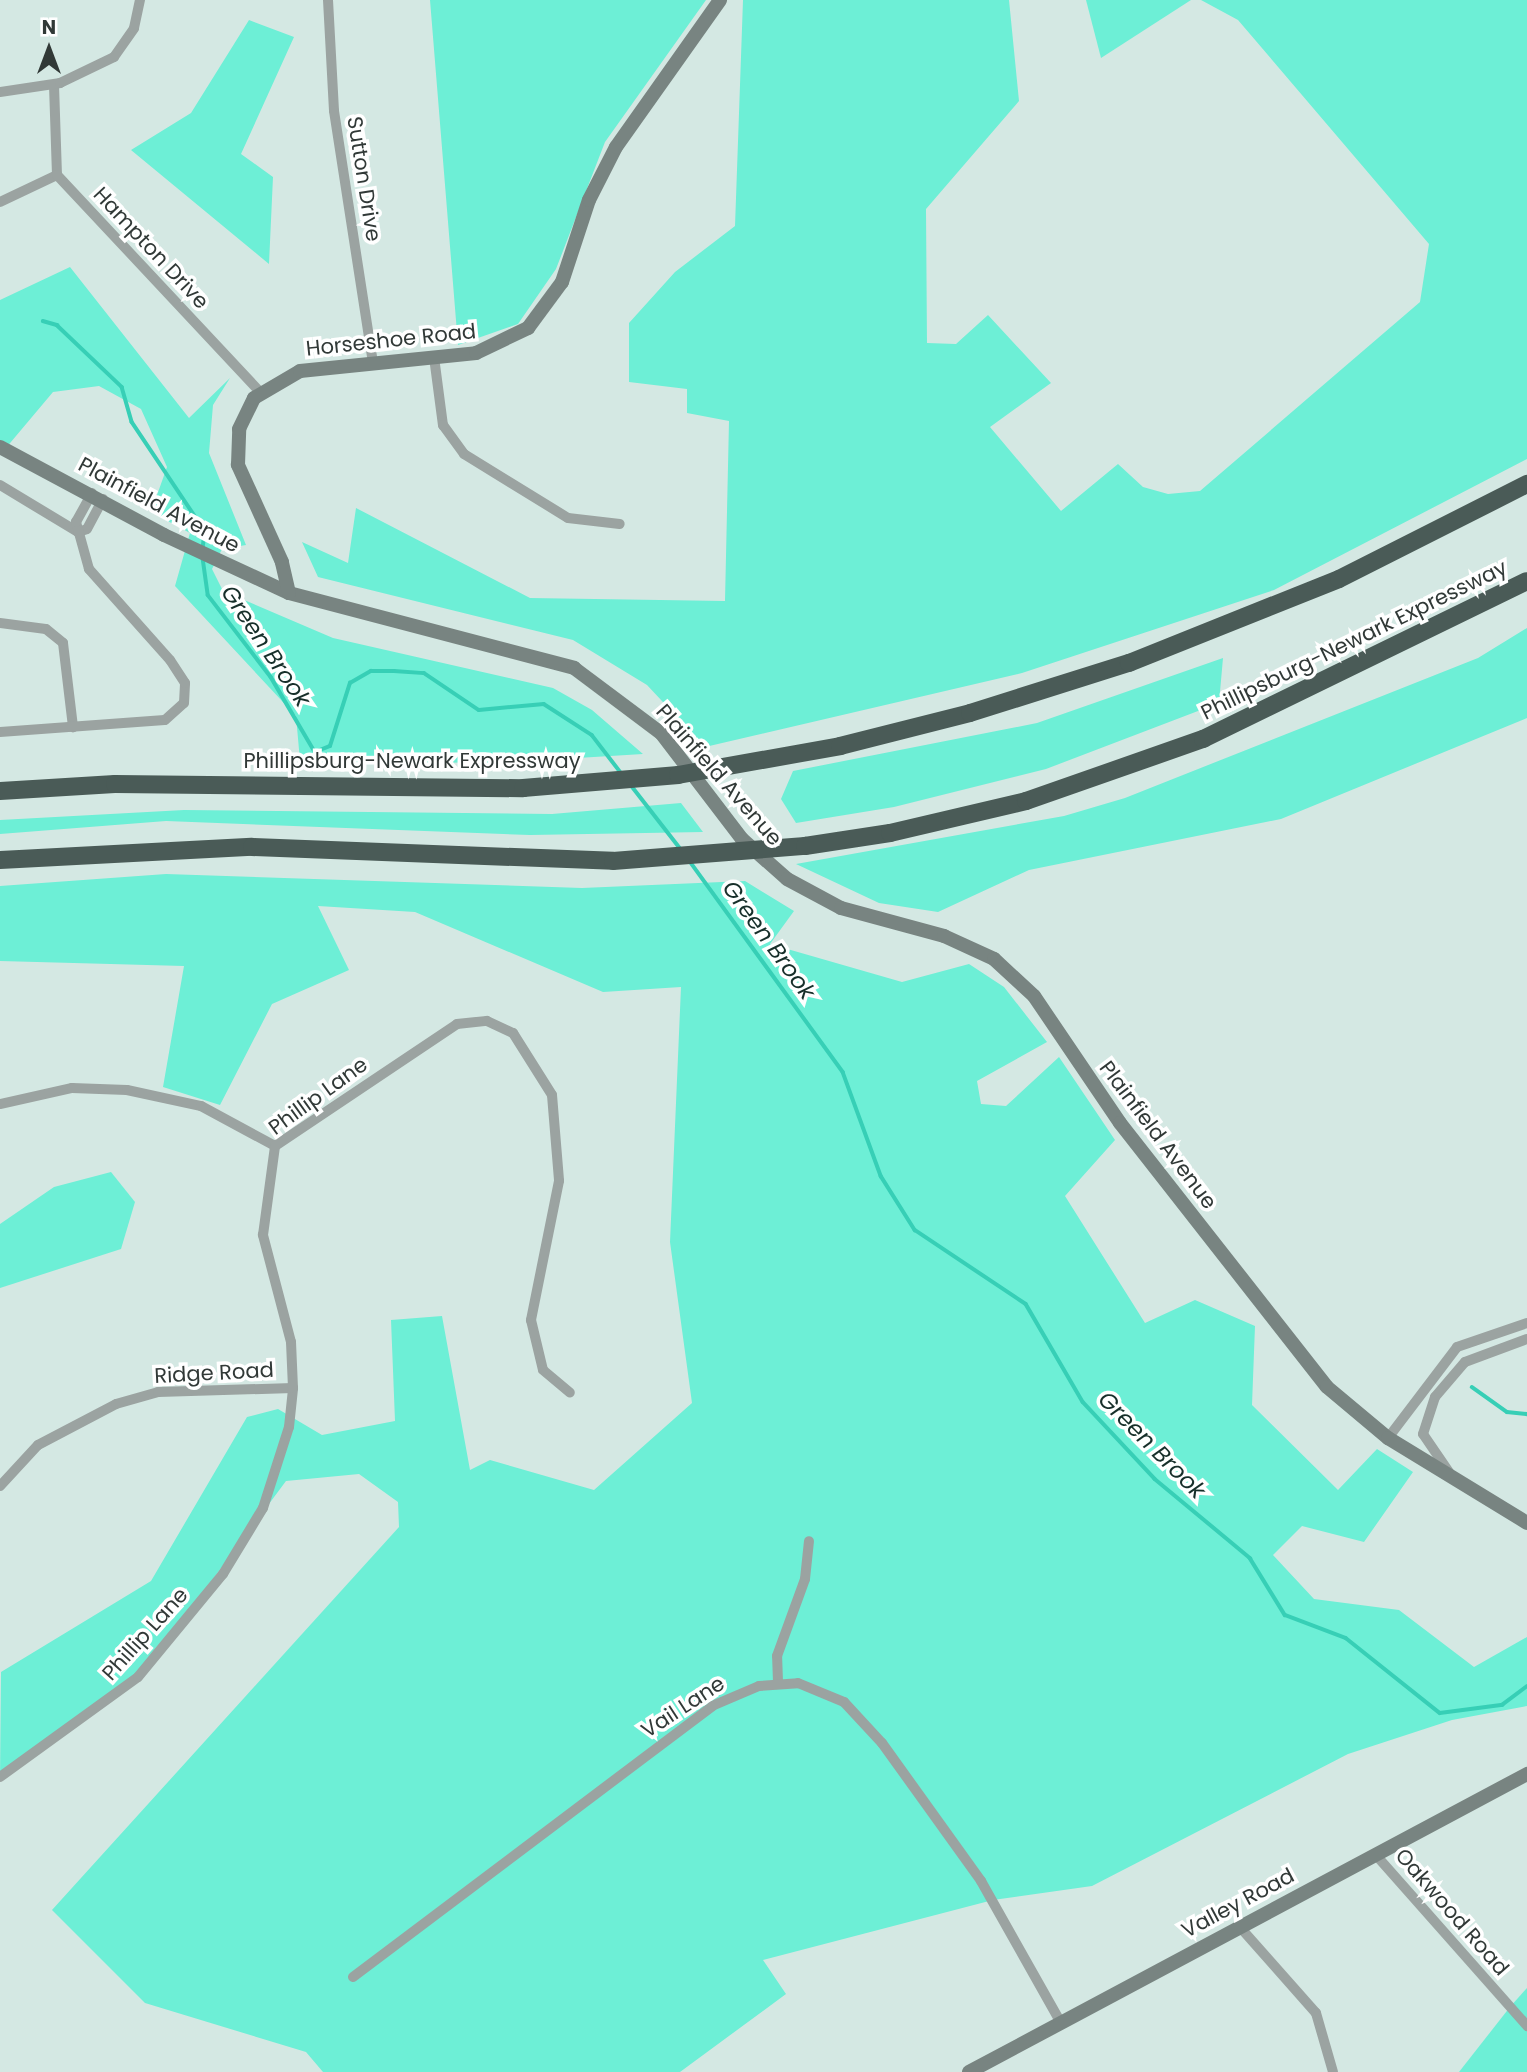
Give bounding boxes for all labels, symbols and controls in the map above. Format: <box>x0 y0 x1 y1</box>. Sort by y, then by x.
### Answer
north arrow <box>14 14 84 84</box>
text: N <box>42 14 56 41</box>
street label: Sutton Drive <box>342 115 386 243</box>
street label: Hampton Drive <box>88 182 214 314</box>
street label: Horseshoe Road <box>305 319 477 361</box>
street label: Plainfield Avenue <box>74 452 244 558</box>
street label: Phillipsburg-Newark Expressway <box>1197 555 1511 725</box>
water label: Green Brook <box>215 580 317 712</box>
street label: Plainfield Avenue <box>651 699 787 851</box>
street label: Phillipsburg-Newark Expressway <box>243 748 581 774</box>
water label: Green Brook <box>717 875 821 1005</box>
street label: Phillip Lane <box>264 1052 372 1140</box>
street label: Plainfield Avenue <box>1094 1056 1222 1214</box>
street label: Ridge Road <box>154 1357 274 1389</box>
water label: Green Brook <box>1093 1386 1211 1504</box>
street label: Phillip Lane <box>97 1583 193 1685</box>
street label: Vail Lane <box>637 1671 729 1743</box>
street label: Oakwood Road <box>1390 1843 1514 1981</box>
street label: Valley Road <box>1177 1863 1299 1943</box>

